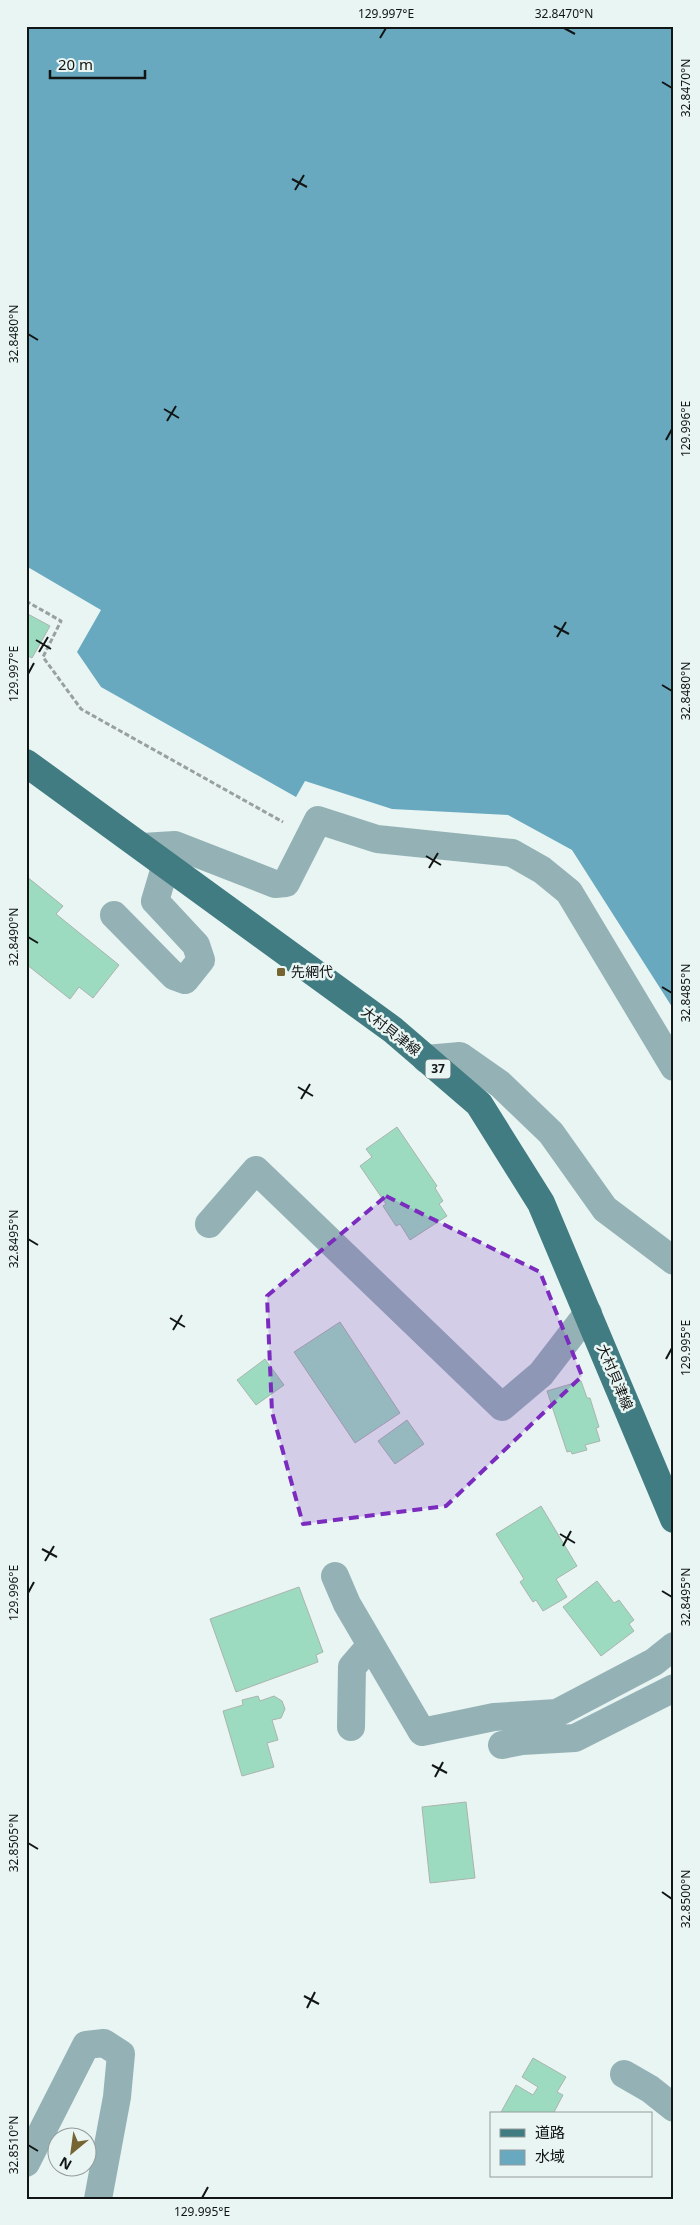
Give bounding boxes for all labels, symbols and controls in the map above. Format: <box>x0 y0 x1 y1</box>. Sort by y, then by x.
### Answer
text: 129.997°E <box>358 5 414 22</box>
text: 32.8470°N <box>535 5 593 22</box>
scale bar <box>50 48 145 80</box>
text: 20 m <box>58 54 93 74</box>
text: 32.8470°N <box>677 59 694 117</box>
text: 32.8480°N <box>5 305 22 363</box>
text: 129.996°E <box>677 401 694 457</box>
text: 129.997°E <box>5 646 22 702</box>
text: 32.8480°N <box>677 662 694 720</box>
text: 32.8490°N <box>5 908 22 966</box>
place label: 先網代 <box>291 962 333 981</box>
text: 32.8485°N <box>677 964 694 1022</box>
marker: 先網代 <box>275 966 287 978</box>
street label: 大村貝津線 <box>358 1002 425 1060</box>
road number: 37 <box>426 1060 450 1078</box>
text: 32.8495°N <box>5 1210 22 1268</box>
text: 129.995°E <box>677 1320 694 1376</box>
street label: 大村貝津線 <box>593 1341 638 1413</box>
text: 129.996°E <box>5 1565 22 1621</box>
text: 32.8495°N <box>677 1568 694 1626</box>
text: 32.8505°N <box>5 1814 22 1872</box>
text: 32.8500°N <box>677 1870 694 1928</box>
legend <box>490 2112 652 2178</box>
text: 32.8510°N <box>5 2116 22 2174</box>
text: 道路 <box>535 2122 565 2142</box>
north arrow <box>48 2128 98 2178</box>
text: 水域 <box>535 2146 565 2166</box>
text: N <box>56 2153 75 2175</box>
text: 129.995°E <box>174 2203 230 2220</box>

